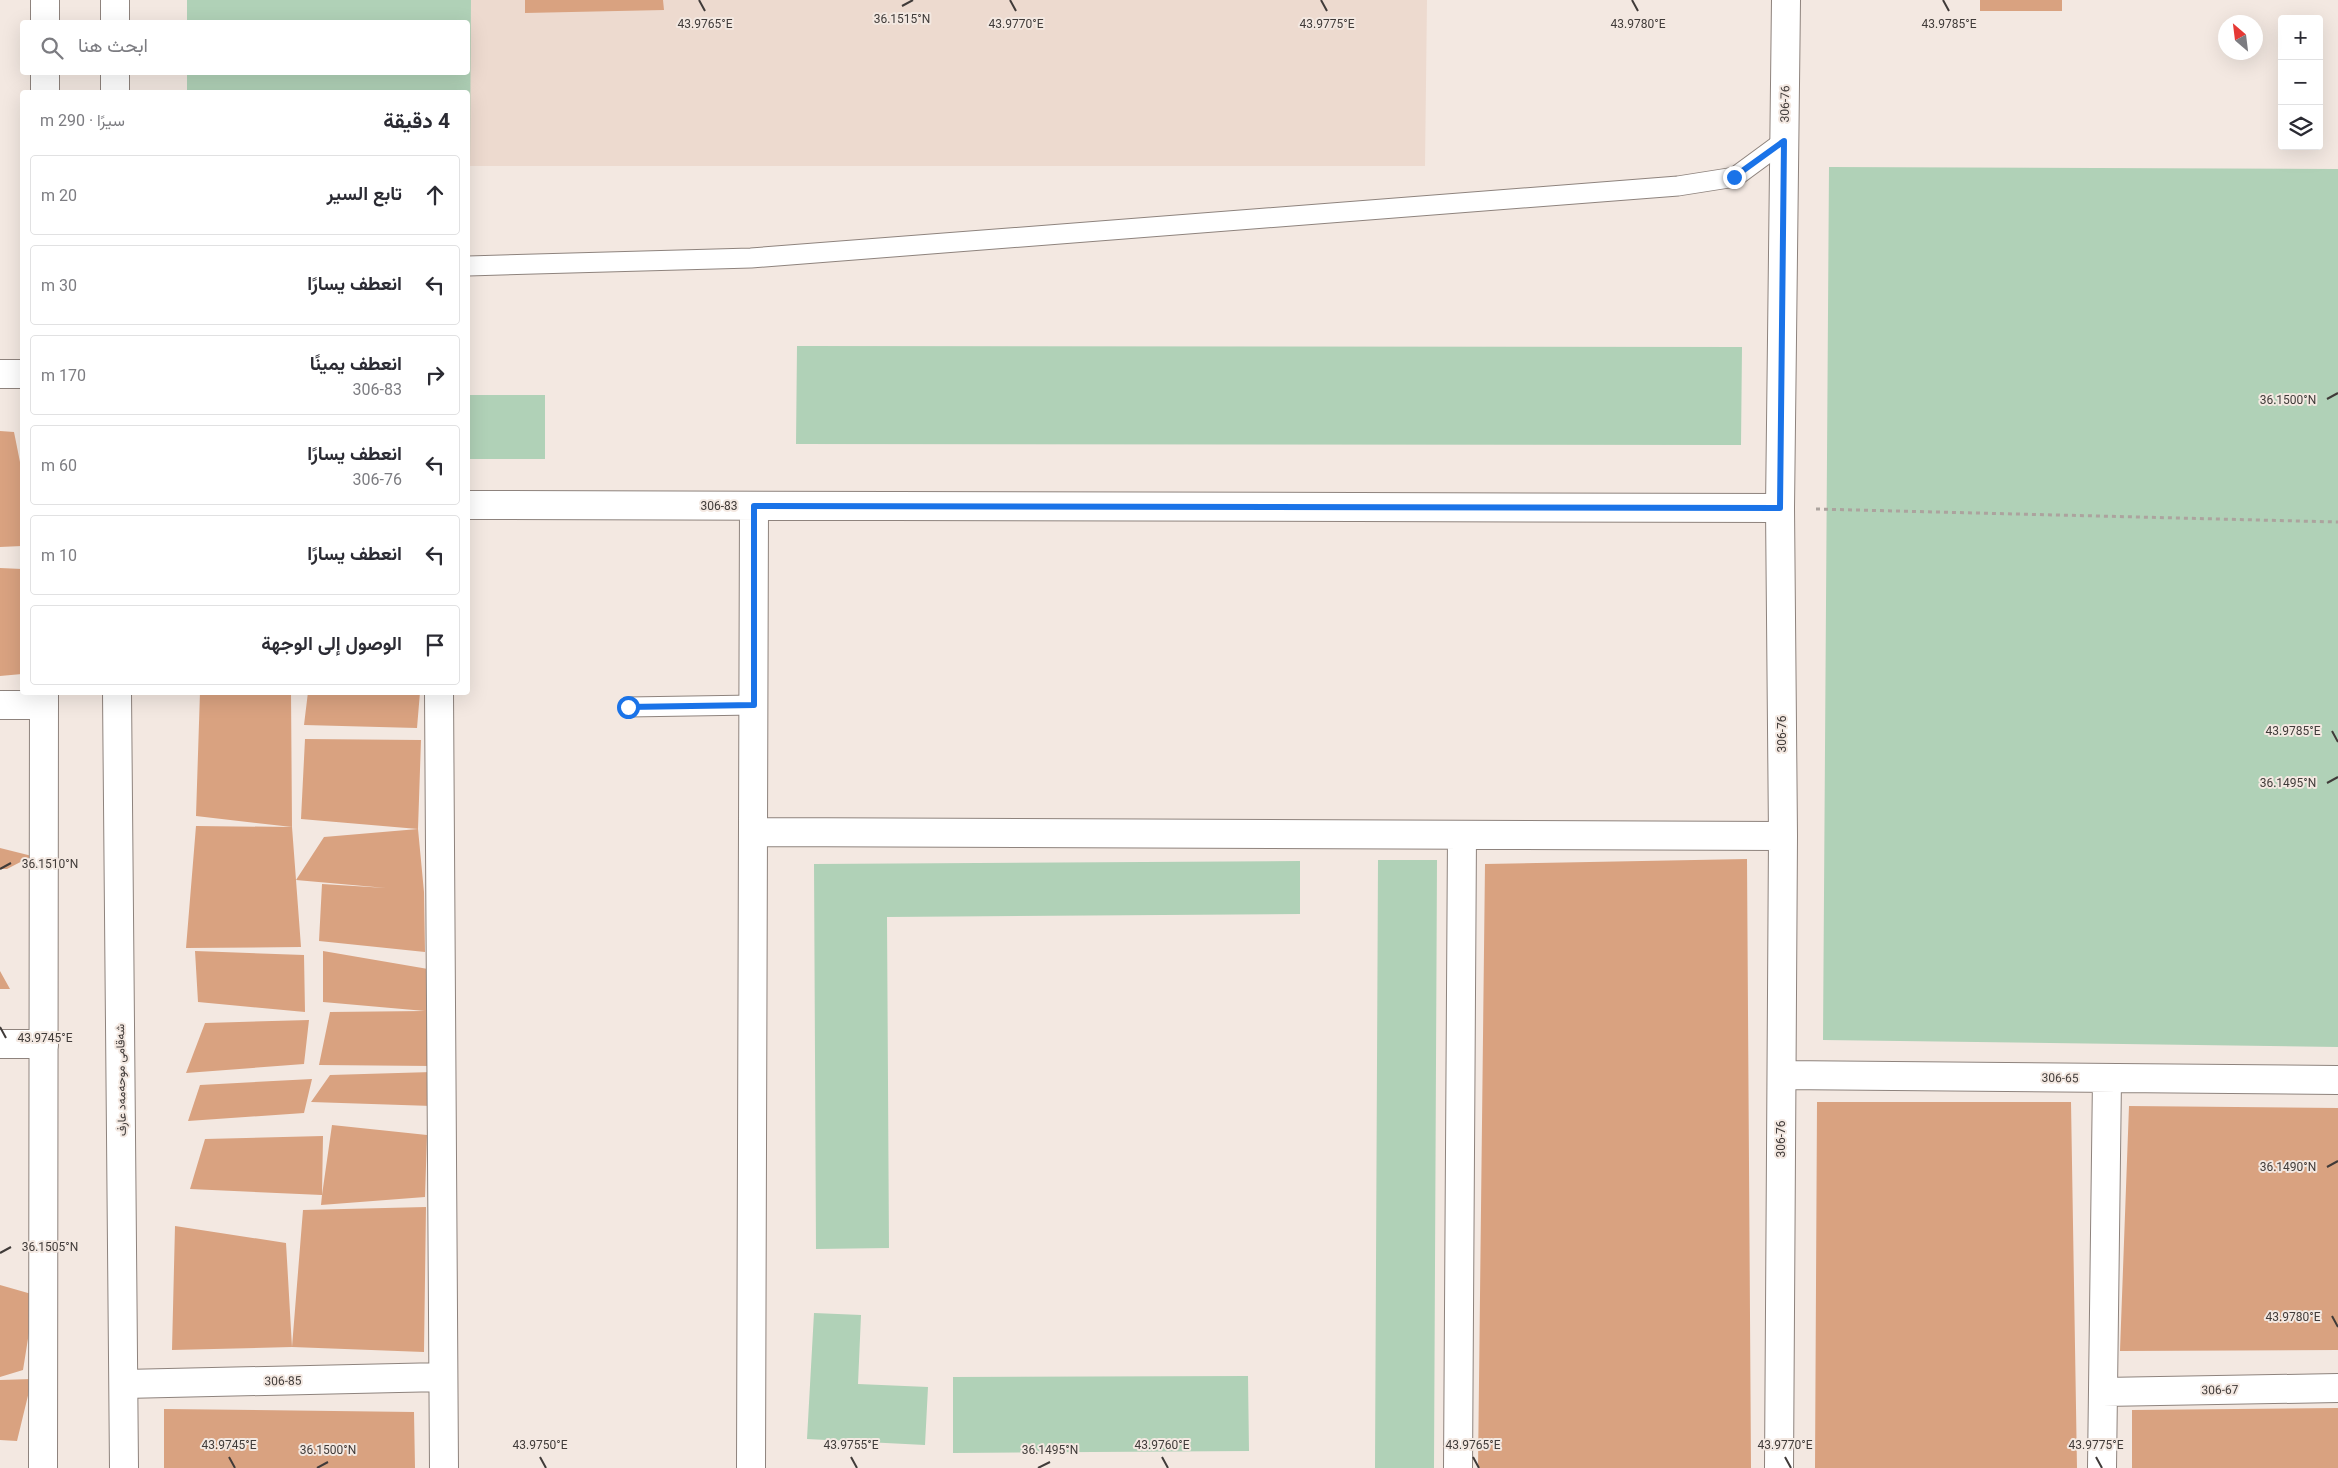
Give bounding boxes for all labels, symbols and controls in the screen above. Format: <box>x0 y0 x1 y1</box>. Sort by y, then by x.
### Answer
text: 36.1515°N <box>874 12 930 26</box>
north arrow <box>2218 15 2263 60</box>
map controls <box>2278 15 2323 150</box>
button: + <box>2278 15 2323 60</box>
text: 43.9765°E <box>678 17 733 31</box>
text: 43.9770°E <box>989 17 1044 31</box>
text: 43.9775°E <box>1300 17 1355 31</box>
text: 43.9780°E <box>1611 17 1666 31</box>
text: 43.9785°E <box>1922 17 1977 31</box>
search box <box>20 20 470 75</box>
icon: search <box>38 34 66 62</box>
text: ابحث هنا <box>78 34 148 57</box>
button: − <box>2278 60 2323 105</box>
street label: 306-76 <box>1778 85 1792 123</box>
button: layers <box>2278 105 2323 150</box>
text: 4 دقيقة <box>383 109 450 133</box>
text: سيرًا · 290 m <box>40 111 125 130</box>
route end <box>1723 166 1746 189</box>
icon: ahead <box>421 181 449 209</box>
text: تابع السير <box>326 182 402 205</box>
text: 20 m <box>41 186 77 205</box>
icon: left <box>421 271 449 299</box>
text: انعطف يسارًا <box>307 272 402 295</box>
text: 30 m <box>41 276 77 295</box>
text: انعطف يمينًا <box>310 352 402 375</box>
icon: right <box>421 361 449 389</box>
text: 170 m <box>41 366 86 385</box>
text: 306-83 <box>353 380 402 399</box>
text: 36.1500°N <box>2260 393 2316 407</box>
text: انعطف يسارًا <box>307 442 402 465</box>
icon: left <box>421 451 449 479</box>
text: 60 m <box>41 456 77 475</box>
text: 306-76 <box>353 470 402 489</box>
street label: 306-83 <box>700 499 738 513</box>
icon: left <box>421 541 449 569</box>
text: انعطف يسارًا <box>307 542 402 565</box>
text: 10 m <box>41 546 77 565</box>
icon: arrive <box>421 631 449 659</box>
text: الوصول إلى الوجهة <box>261 632 402 655</box>
route start <box>617 696 640 719</box>
street label: 306-76 <box>1775 715 1789 753</box>
text: 43.9785°E <box>2266 724 2321 738</box>
text: 36.1495°N <box>2260 776 2316 790</box>
text: 36.1510°N <box>22 857 78 871</box>
street label: شەقامی موحەمەد عارف <box>113 1024 130 1136</box>
text: 43.9745°E <box>18 1031 73 1045</box>
street label: 306-65 <box>2041 1071 2079 1085</box>
street label: 306-76 <box>1774 1120 1788 1158</box>
text: 36.1490°N <box>2260 1160 2316 1174</box>
text: 36.1505°N <box>22 1240 78 1254</box>
text: 43.9780°E <box>2266 1310 2321 1324</box>
street label: 306-85 <box>264 1374 302 1388</box>
street label: 306-67 <box>2201 1383 2239 1397</box>
text: 43.9745°E <box>202 1438 257 1452</box>
text: 43.9750°E <box>513 1438 568 1452</box>
text: 43.9755°E <box>824 1438 879 1452</box>
text: 43.9760°E <box>1135 1438 1190 1452</box>
text: 43.9765°E <box>1446 1438 1501 1452</box>
text: 43.9770°E <box>1758 1438 1813 1452</box>
text: 43.9775°E <box>2069 1438 2124 1452</box>
text: 36.1500°N <box>300 1443 356 1457</box>
text: 36.1495°N <box>1022 1443 1078 1457</box>

